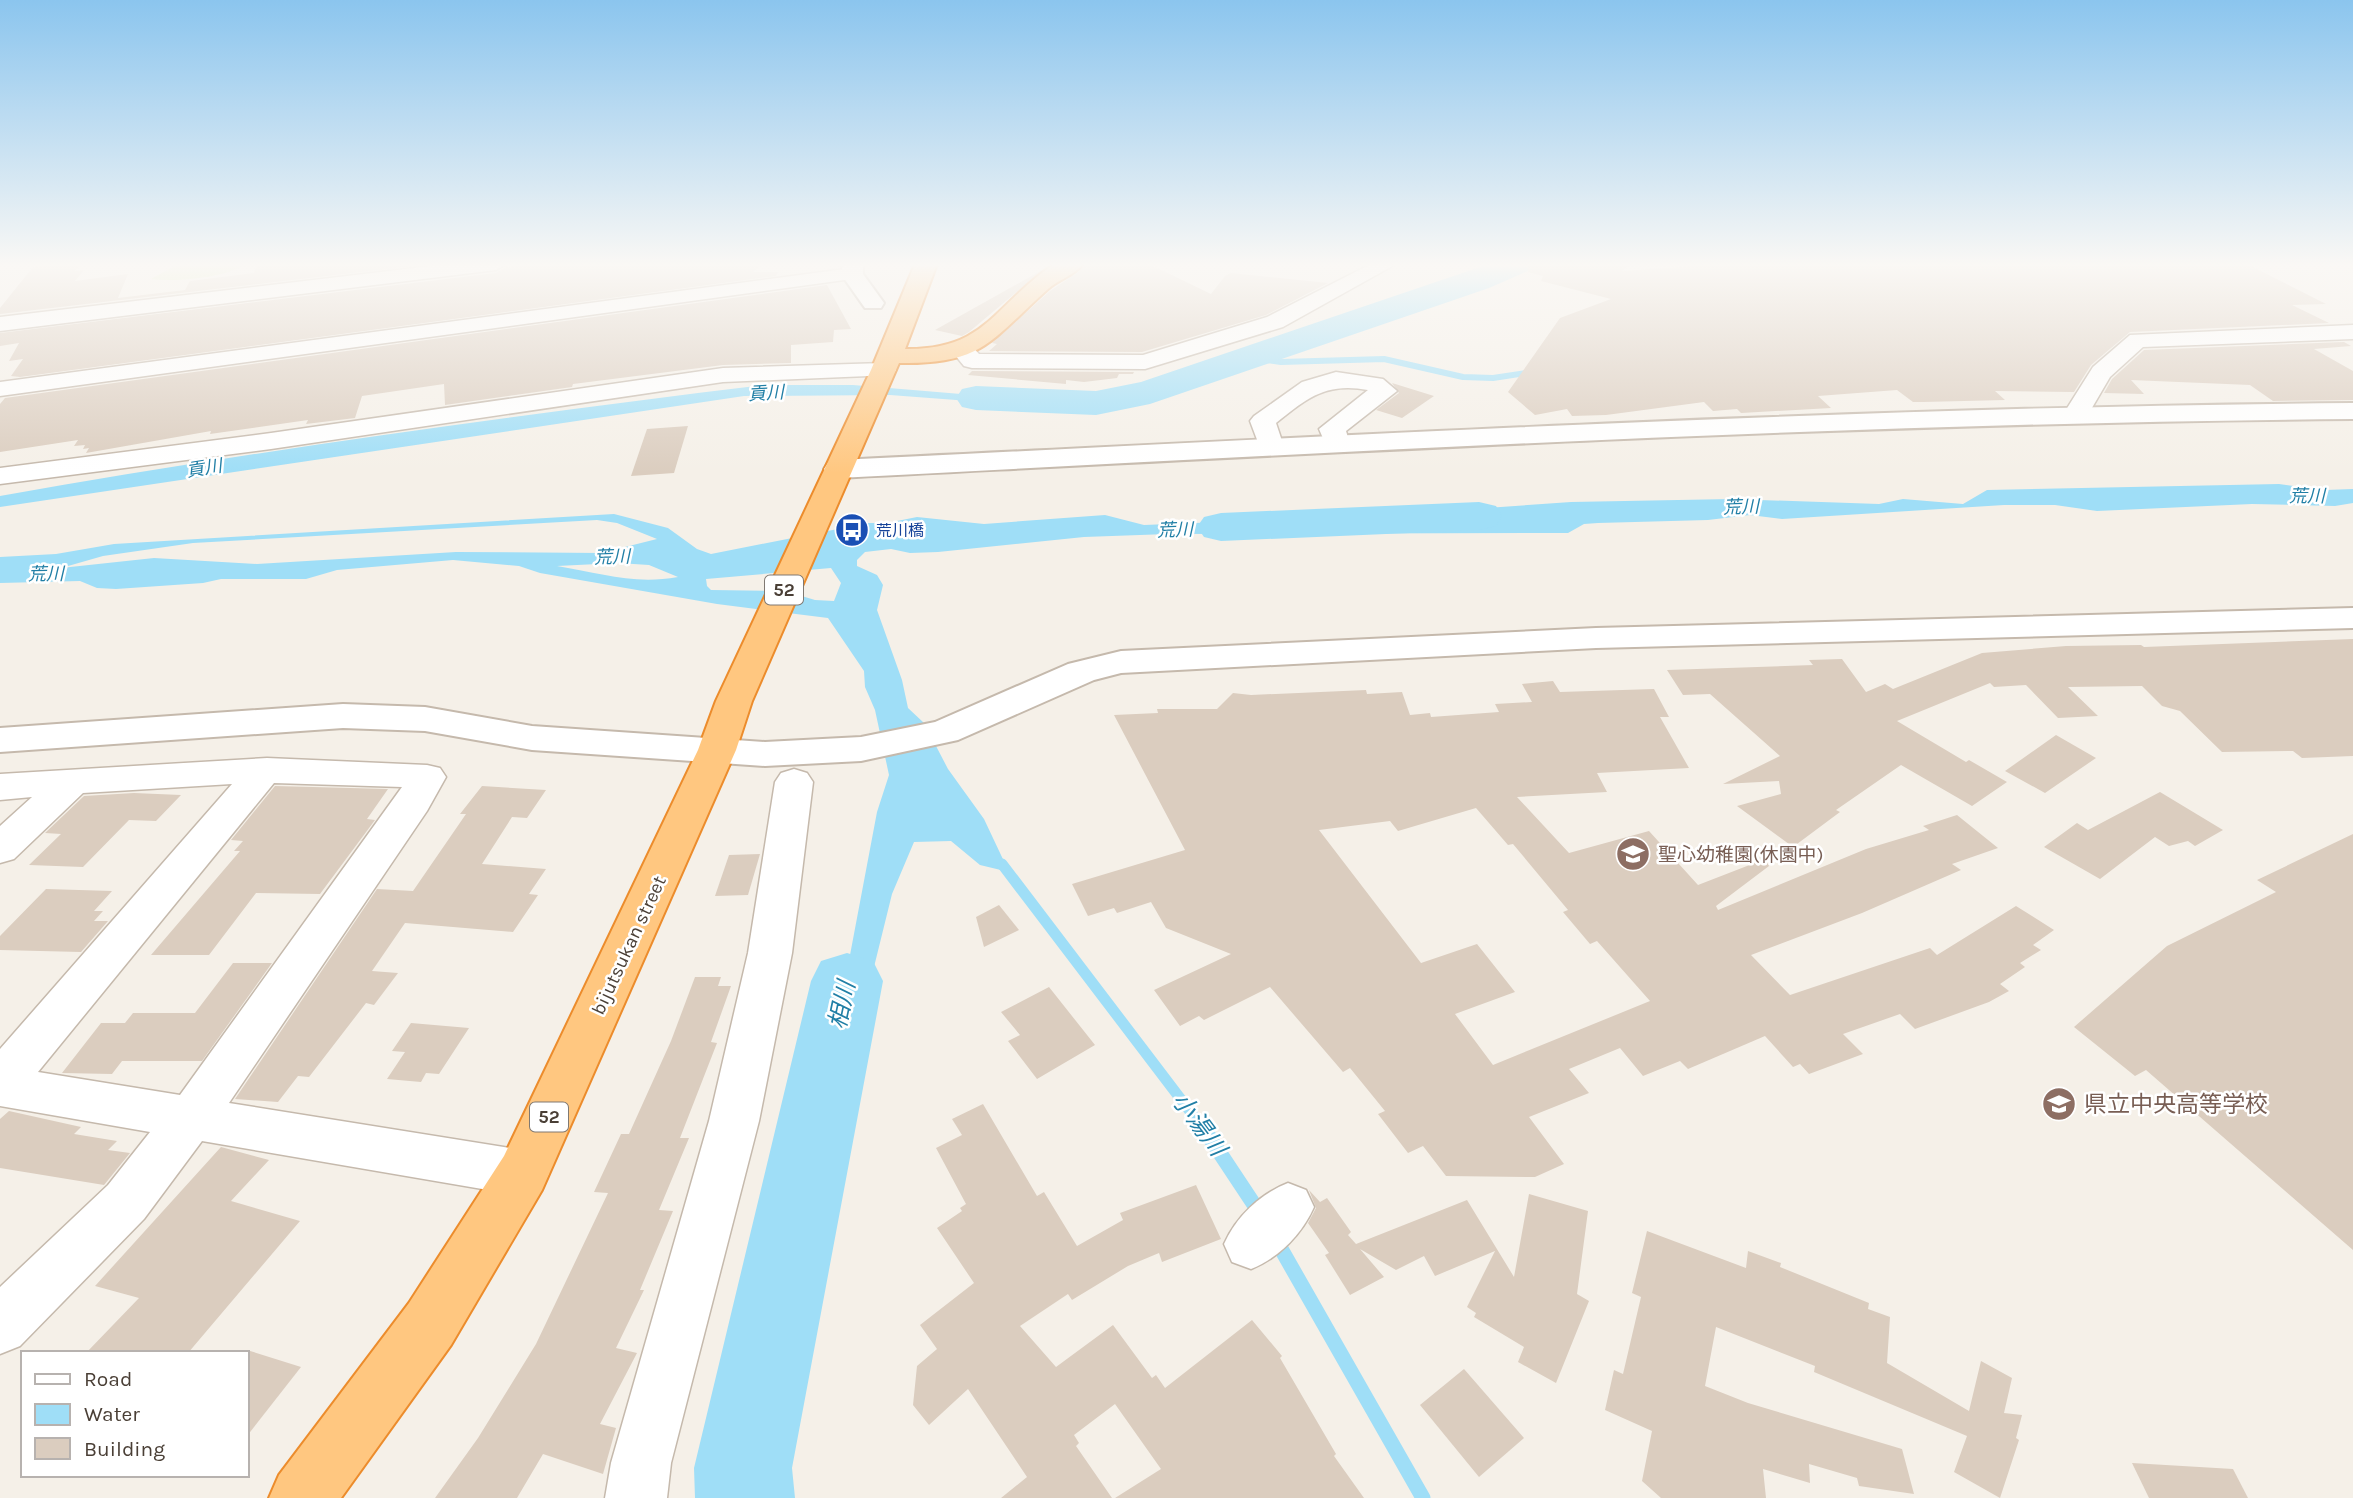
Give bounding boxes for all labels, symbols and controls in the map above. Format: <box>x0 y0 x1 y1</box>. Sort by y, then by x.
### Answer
water label: 貢川 <box>747 381 787 405</box>
water label: 貢川 <box>185 454 225 482</box>
water label: 荒川 <box>2289 485 2327 507</box>
water label: 荒川 <box>1723 495 1761 519</box>
bus stop icon: 荒川橋 <box>833 511 871 549</box>
water label: 荒川 <box>1157 518 1195 542</box>
place label: 荒川橋 <box>876 521 924 540</box>
water label: 荒川 <box>594 545 632 569</box>
water label: 荒川 <box>28 563 66 585</box>
road number: 52 <box>765 576 803 604</box>
school or university icon: 聖心幼稚園(休園中) <box>1614 835 1652 873</box>
place label: 聖心幼稚園(休園中) <box>1658 844 1824 866</box>
street label: bijutsukan street <box>587 872 671 1018</box>
water label: 相川 <box>823 976 861 1031</box>
school or university icon: 県立中央高等学校 <box>2040 1085 2078 1123</box>
water label: 小湯川 <box>1166 1087 1234 1164</box>
place label: 県立中央高等学校 <box>2084 1091 2268 1118</box>
road number: 52 <box>530 1102 568 1132</box>
legend <box>21 1351 248 1477</box>
text: Road <box>84 1367 132 1391</box>
text: Water <box>84 1402 140 1426</box>
text: Building <box>84 1437 165 1461</box>

